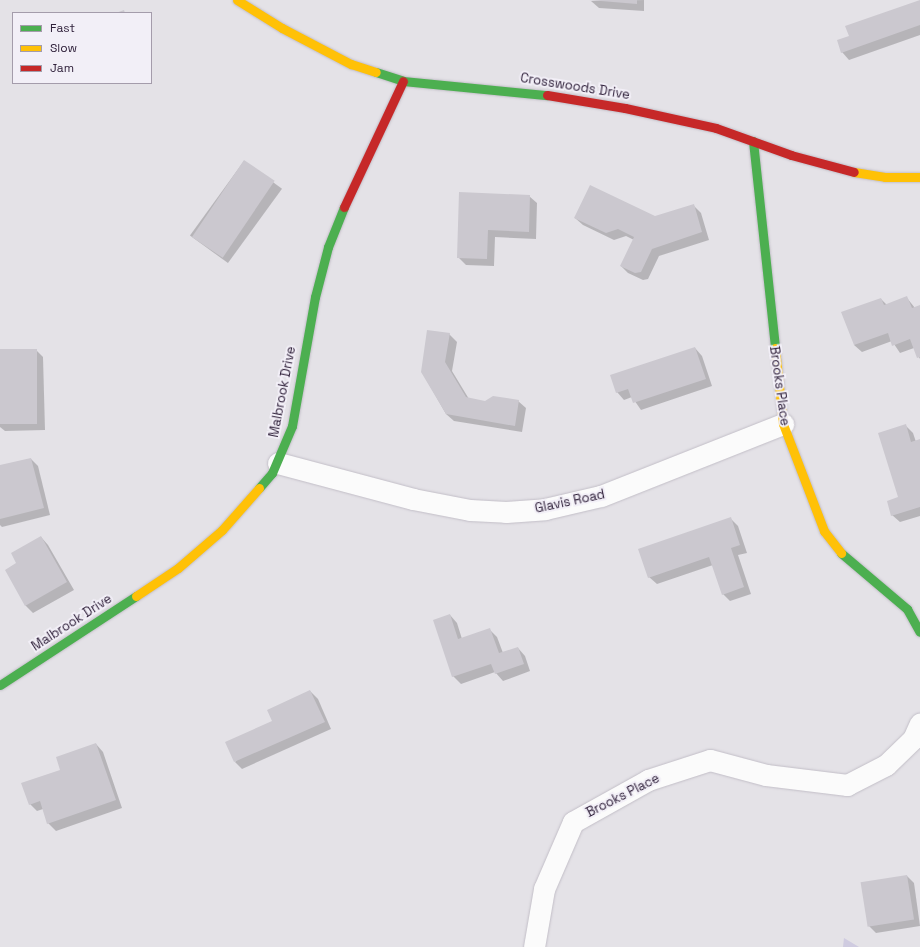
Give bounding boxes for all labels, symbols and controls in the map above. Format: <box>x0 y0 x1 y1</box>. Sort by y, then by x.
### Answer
legend <box>12 12 152 84</box>
text: Fast <box>50 20 75 36</box>
text: Slow <box>50 40 77 56</box>
text: Jam <box>50 60 74 76</box>
street label: Crosswoods Drive <box>519 71 631 103</box>
street label: Malbrook Drive <box>267 345 299 439</box>
street label: Brooks Place <box>766 345 792 427</box>
street label: Glavis Road <box>534 487 606 517</box>
street label: Malbrook Drive <box>29 591 115 655</box>
street label: Brooks Place <box>584 771 662 821</box>

